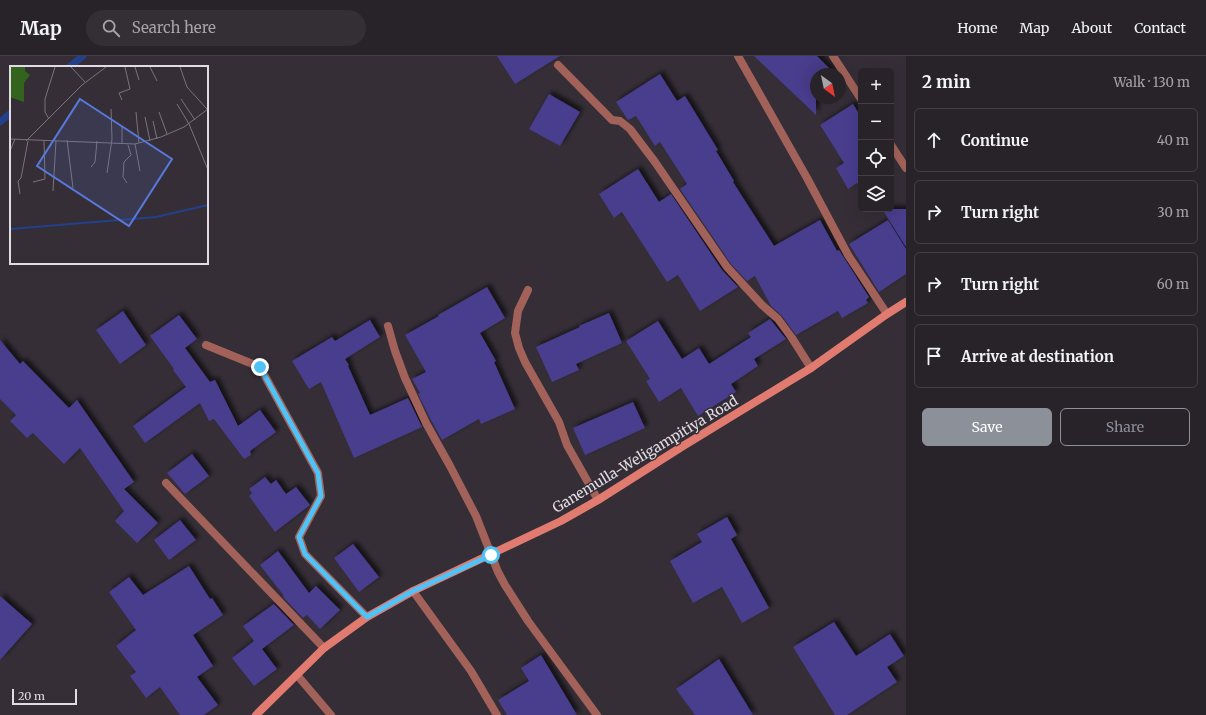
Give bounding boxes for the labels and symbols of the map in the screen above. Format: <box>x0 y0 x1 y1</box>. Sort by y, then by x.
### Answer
inset map <box>10 66 208 264</box>
north arrow <box>810 68 846 104</box>
route end <box>251 358 269 376</box>
street label: Ganemulla-Weligampitiya Road <box>549 391 741 517</box>
route start <box>482 546 500 564</box>
scale bar <box>12 687 77 706</box>

